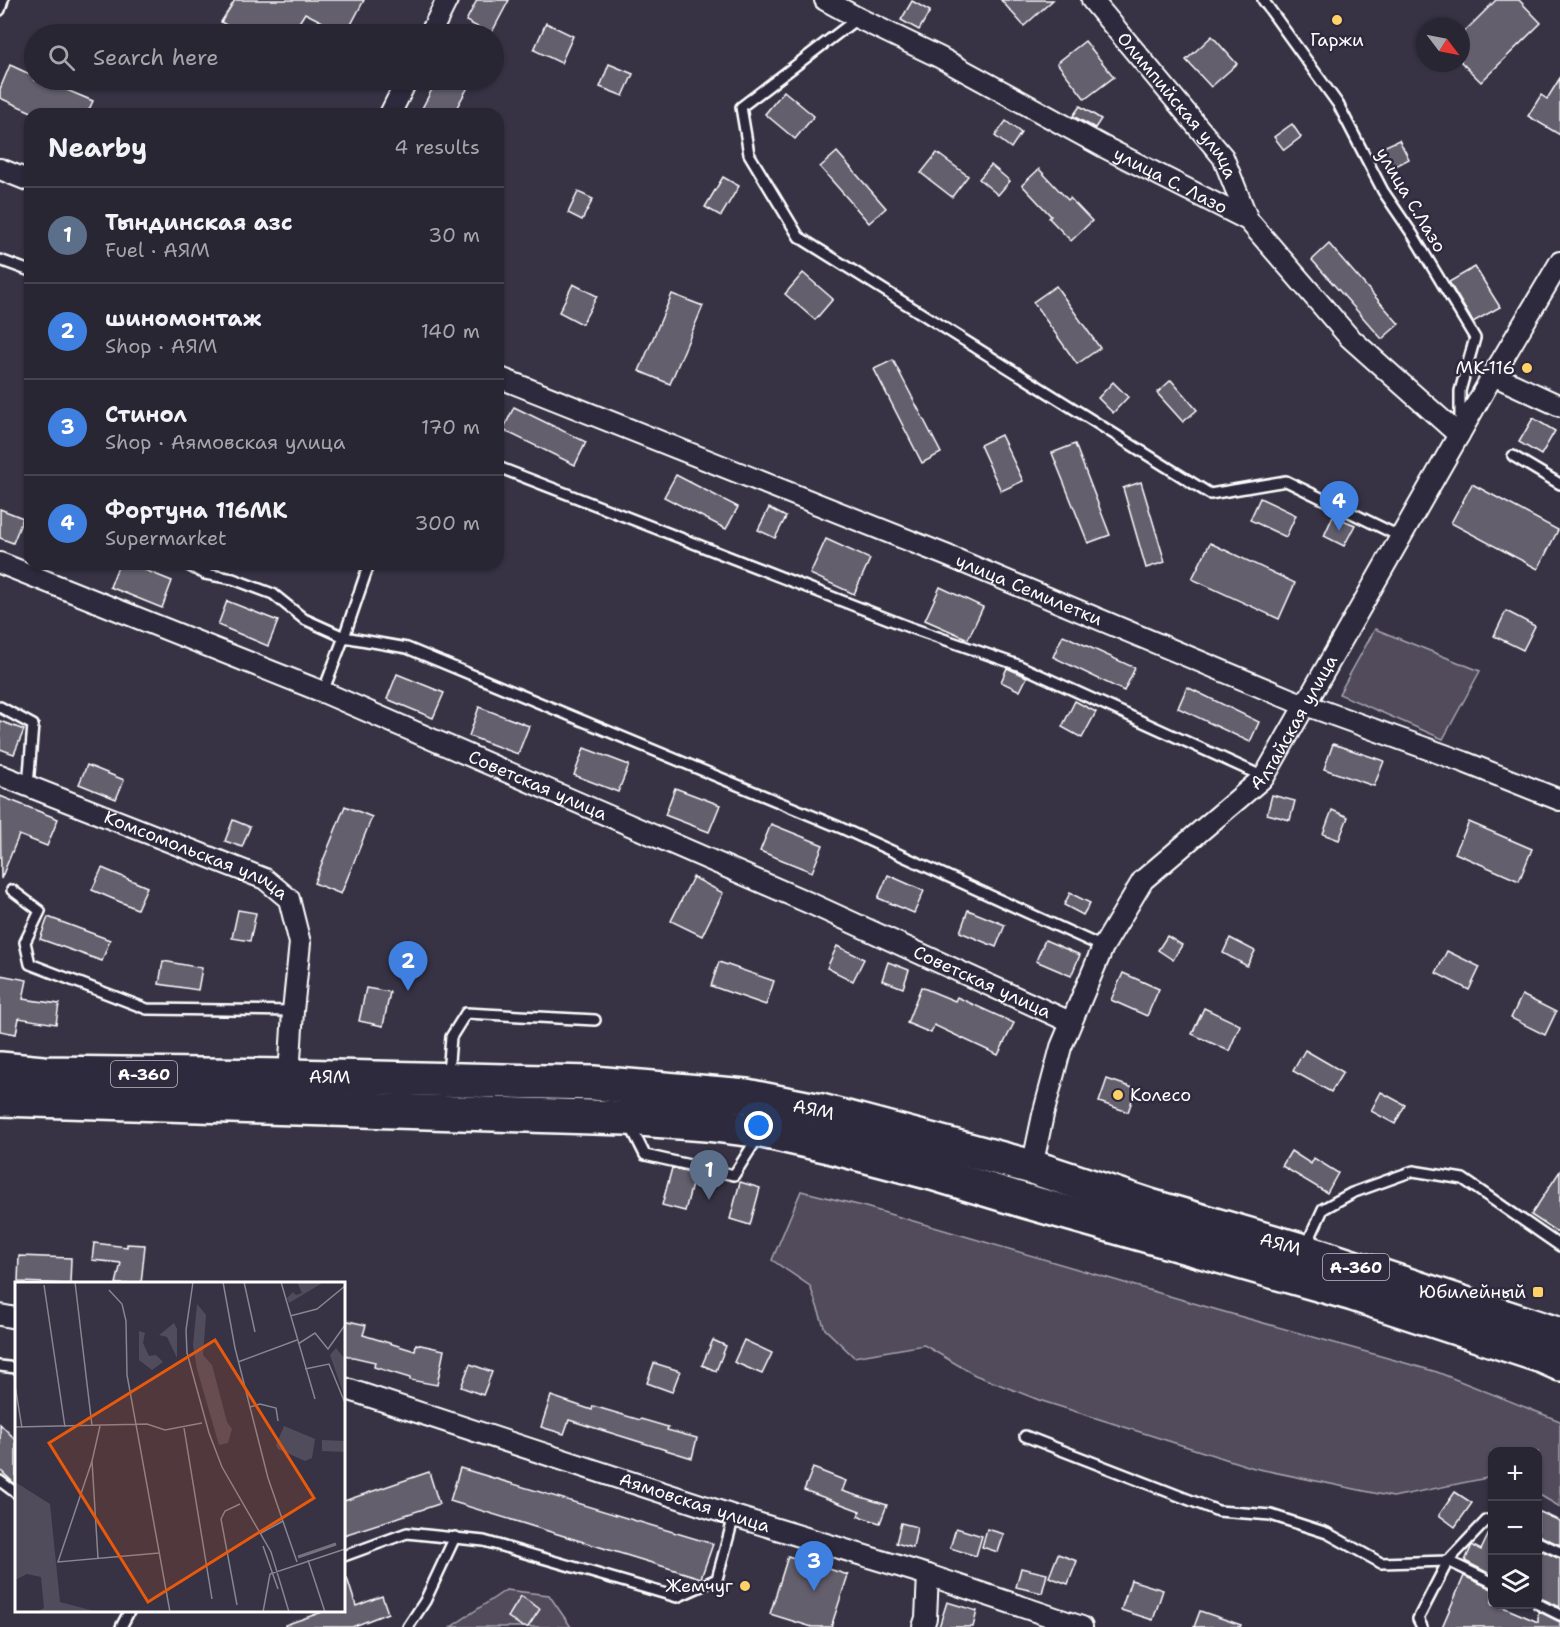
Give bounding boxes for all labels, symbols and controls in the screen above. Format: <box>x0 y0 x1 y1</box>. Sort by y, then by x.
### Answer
marker: Гаржи <box>1330 13 1344 27</box>
north arrow <box>1416 18 1470 72</box>
search box <box>24 24 504 90</box>
street label: Олимпийская улица <box>1112 27 1242 182</box>
place label: Гаржи <box>1310 28 1364 52</box>
icon: search <box>45 41 78 74</box>
text: Search here <box>93 43 219 72</box>
text: Nearby <box>48 130 147 165</box>
text: 4 results <box>394 134 480 160</box>
street label: улица С. Лазо <box>1109 142 1232 220</box>
street label: улица С.Лазо <box>1370 143 1452 257</box>
text: Тындинская азс <box>105 208 293 237</box>
text: 1 <box>63 222 72 248</box>
text: 30 m <box>428 222 480 248</box>
text: Fuel · АЯМ <box>105 237 210 263</box>
text: шиномонтаж <box>105 304 261 333</box>
text: 2 <box>61 318 75 344</box>
text: 140 m <box>421 318 480 344</box>
text: Shop · АЯМ <box>105 333 217 359</box>
place label: МК-116 <box>1456 356 1515 380</box>
marker: МК-116 <box>1520 361 1534 375</box>
text: Стинол <box>105 400 187 429</box>
text: 3 <box>61 414 75 440</box>
text: 170 m <box>421 414 480 440</box>
text: Shop · Аямовская улица <box>105 429 345 455</box>
pin: 4 <box>1320 482 1358 531</box>
text: Фортуна 116МК <box>105 496 287 525</box>
text: 4 <box>61 510 75 536</box>
text: 300 m <box>414 510 480 536</box>
text: Supermarket <box>105 525 227 551</box>
street label: улица Семилетки <box>952 548 1106 631</box>
street label: Алтайская улица <box>1245 651 1343 796</box>
street label: Советская улица <box>465 745 611 826</box>
street label: Комсомольская улица <box>100 805 293 905</box>
street label: Советская улица <box>909 940 1055 1024</box>
pin: 2 <box>388 942 428 991</box>
road number: А-360 <box>111 1061 177 1087</box>
street label: АЯМ <box>309 1064 351 1089</box>
place label: Колесо <box>1130 1083 1191 1107</box>
marker: Колесо <box>1111 1088 1125 1102</box>
street label: АЯМ <box>791 1094 837 1126</box>
your location <box>744 1111 773 1140</box>
pin: 1 <box>690 1150 728 1200</box>
street label: АЯМ <box>1257 1227 1304 1262</box>
road number: А-360 <box>1323 1254 1389 1280</box>
place label: Юбилейный <box>1419 1280 1526 1304</box>
inset map <box>15 1282 345 1612</box>
marker: Юбилейный <box>1531 1285 1545 1299</box>
map controls <box>1488 1447 1542 1609</box>
button: + <box>1488 1447 1542 1501</box>
street label: Аямовская улица <box>616 1467 773 1538</box>
button: − <box>1488 1501 1542 1555</box>
pin: 3 <box>794 1542 834 1591</box>
button: layers <box>1488 1555 1542 1609</box>
place label: Жемчуг <box>666 1574 733 1598</box>
marker: Жемчуг <box>738 1579 752 1593</box>

